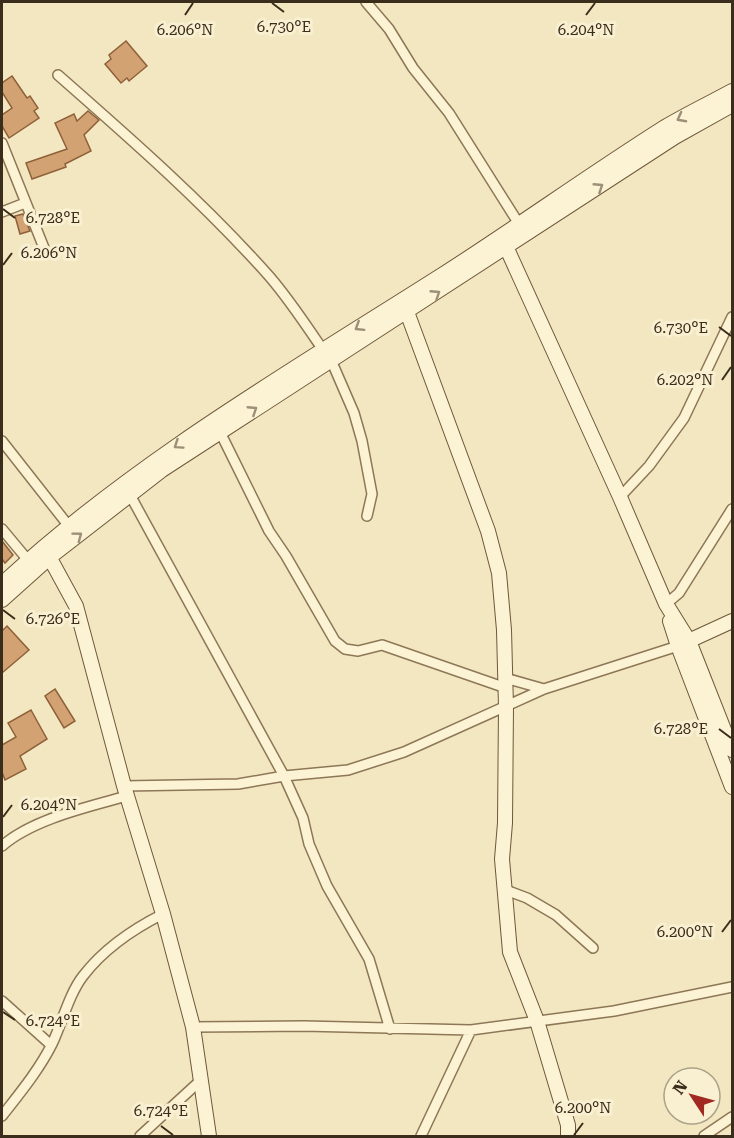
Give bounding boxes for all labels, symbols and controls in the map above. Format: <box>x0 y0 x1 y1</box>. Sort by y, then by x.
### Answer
text: 6.730°E <box>257 18 311 36</box>
text: 6.206°N <box>157 21 213 39</box>
text: 6.204°N <box>558 21 614 39</box>
one-way arrow <box>677 111 687 122</box>
one-way arrow <box>592 183 603 194</box>
text: 6.728°E <box>26 209 80 227</box>
text: 6.206°N <box>21 244 77 262</box>
one-way arrow <box>429 290 440 301</box>
text: 6.730°E <box>654 319 708 337</box>
one-way arrow <box>355 320 365 332</box>
text: 6.202°N <box>657 371 713 389</box>
one-way arrow <box>247 406 258 417</box>
one-way arrow <box>173 437 184 448</box>
one-way arrow <box>72 532 83 543</box>
text: 6.726°E <box>26 610 80 628</box>
text: 6.728°E <box>654 720 708 738</box>
text: 6.204°N <box>21 796 77 814</box>
text: 6.200°N <box>657 923 713 941</box>
text: 6.724°E <box>26 1012 80 1030</box>
north arrow <box>662 1066 722 1126</box>
text: N <box>669 1077 692 1098</box>
text: 6.200°N <box>555 1099 611 1117</box>
text: 6.724°E <box>134 1102 188 1120</box>

